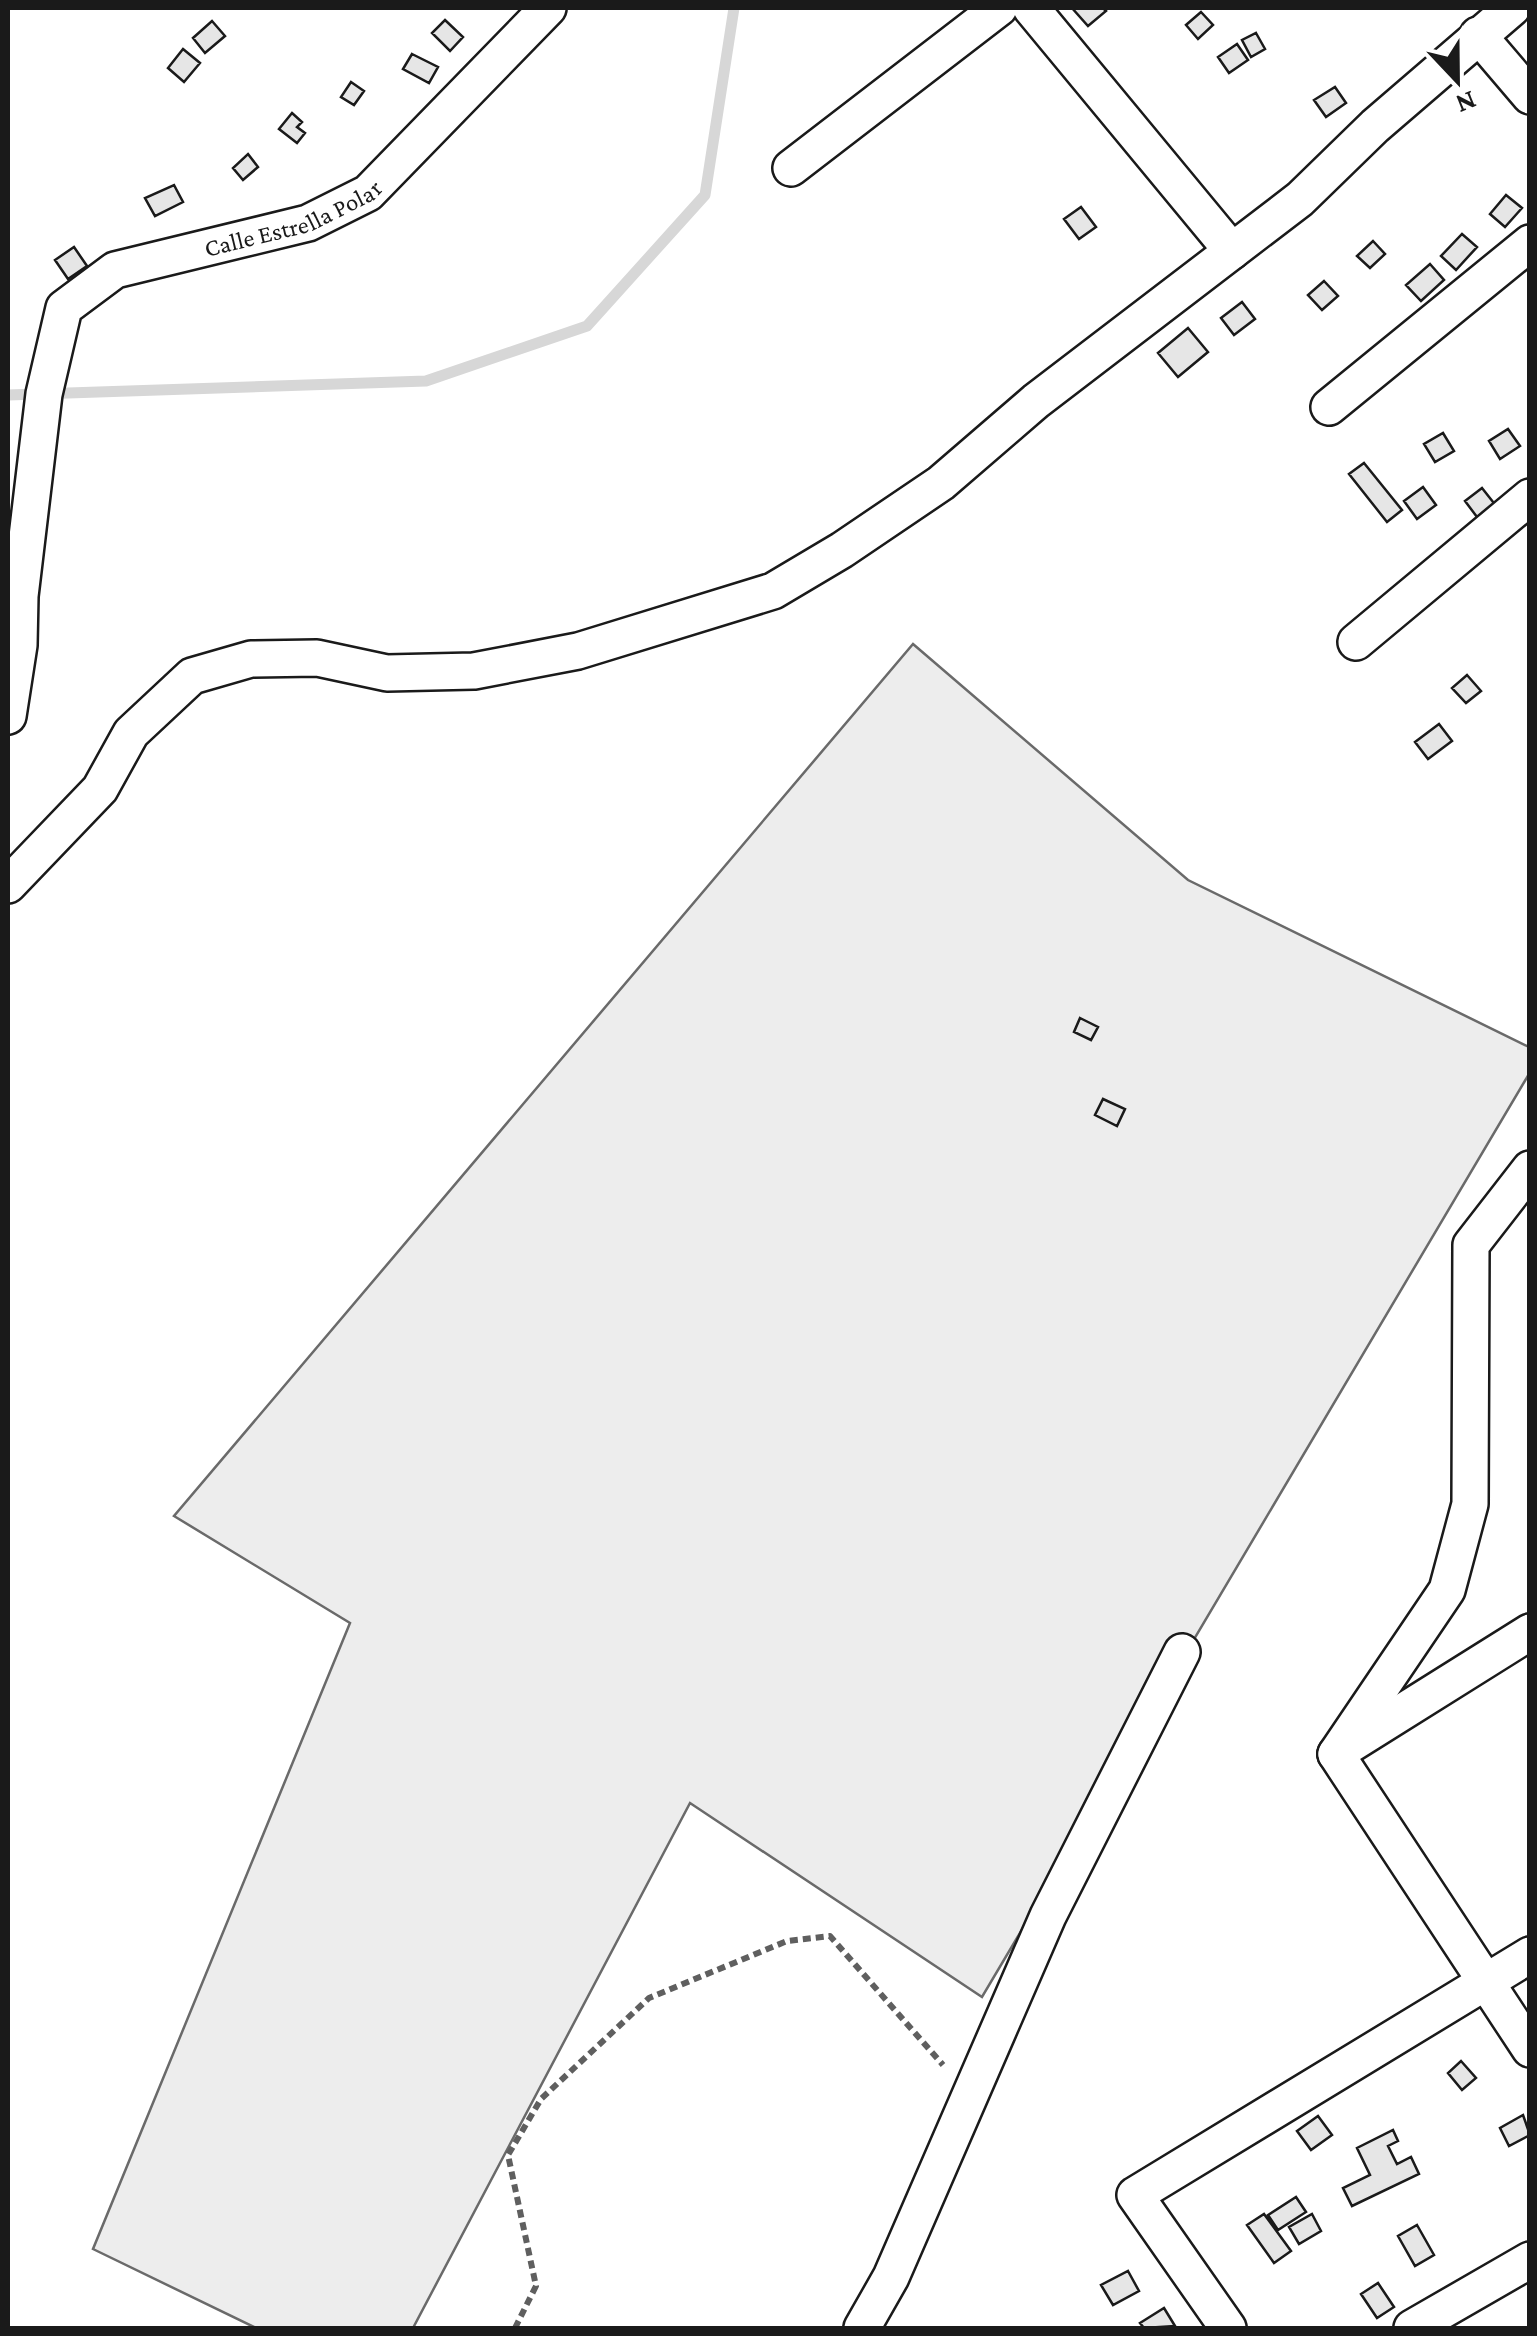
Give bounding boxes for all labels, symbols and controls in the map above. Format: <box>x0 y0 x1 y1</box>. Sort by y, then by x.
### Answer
north arrow <box>1407 30 1507 130</box>
text: N <box>1452 85 1481 121</box>
street label: Calle Estrella Polar <box>201 174 387 261</box>

